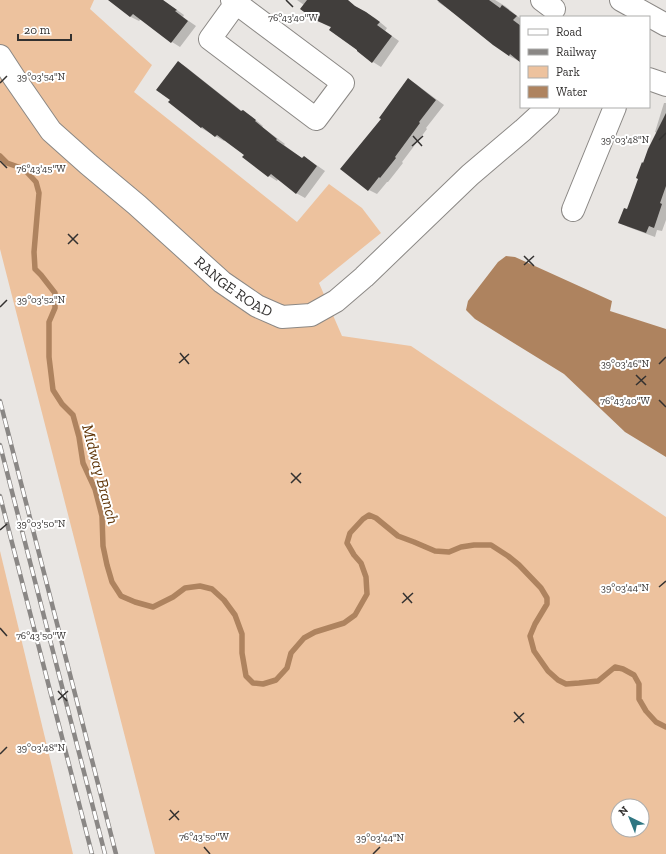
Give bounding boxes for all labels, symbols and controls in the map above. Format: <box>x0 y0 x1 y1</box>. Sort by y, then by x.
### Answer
text: 76°43'40"W <box>268 12 318 24</box>
scale bar <box>18 16 71 42</box>
legend <box>520 16 650 108</box>
text: 20 m <box>24 23 51 37</box>
text: Road <box>556 25 582 39</box>
text: Railway <box>556 45 597 59</box>
text: Park <box>556 65 581 79</box>
text: 39°03'54"N <box>17 71 66 83</box>
text: Water <box>556 85 588 99</box>
text: 39°03'48"N <box>601 134 650 146</box>
text: 76°43'45"W <box>17 163 66 175</box>
street label: RANGE ROAD <box>191 252 275 321</box>
text: 39°03'52"N <box>17 294 66 306</box>
text: 39°03'46"N <box>601 358 650 370</box>
text: 76°43'40"W <box>600 395 650 407</box>
water label: Midway Branch <box>78 422 123 526</box>
text: 39°03'50"N <box>17 518 66 530</box>
text: 39°03'44"N <box>601 582 650 594</box>
text: 76°43'50"W <box>16 630 66 642</box>
text: 39°03'48"N <box>17 742 66 754</box>
north arrow <box>610 798 650 838</box>
text: N <box>616 803 631 819</box>
text: 76°43'50"W <box>179 831 229 843</box>
text: 39°03'44"N <box>356 832 405 844</box>

